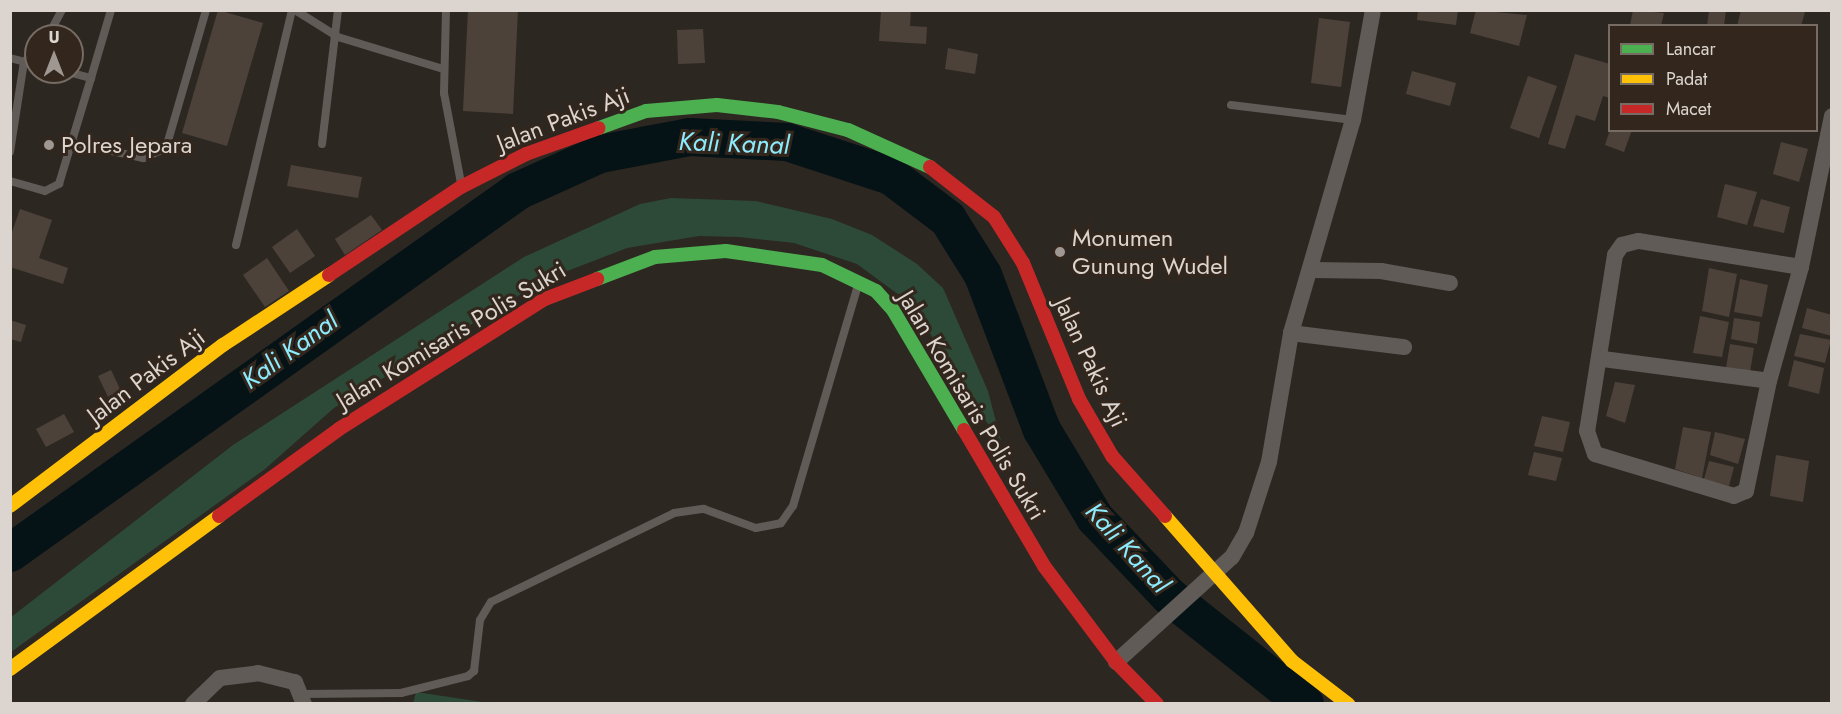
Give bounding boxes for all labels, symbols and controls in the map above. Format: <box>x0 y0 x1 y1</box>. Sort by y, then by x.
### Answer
north arrow <box>24 24 84 84</box>
legend <box>1608 24 1818 132</box>
text: U <box>48 26 60 49</box>
text: Lancar <box>1666 36 1716 62</box>
text: Padat <box>1666 66 1707 92</box>
street label: Jalan Pakis Aji <box>493 80 633 158</box>
text: Macet <box>1666 96 1711 122</box>
water label: Kali Kanal <box>678 126 790 162</box>
place label: Polres Jepara <box>61 131 192 159</box>
marker: Polres Jepara <box>42 138 56 152</box>
place label: Monumen Gunung Wudel <box>1072 224 1228 280</box>
marker: Monumen Gunung Wudel <box>1053 245 1067 259</box>
street label: Jalan Komisaris Polis Sukri <box>331 255 571 415</box>
street label: Jalan Komisaris Polis Sukri <box>892 285 1052 525</box>
street label: Jalan Pakis Aji <box>1048 293 1134 431</box>
water label: Kali Kanal <box>236 306 344 396</box>
street label: Jalan Pakis Aji <box>81 322 211 430</box>
water label: Kali Kanal <box>1078 496 1176 600</box>

